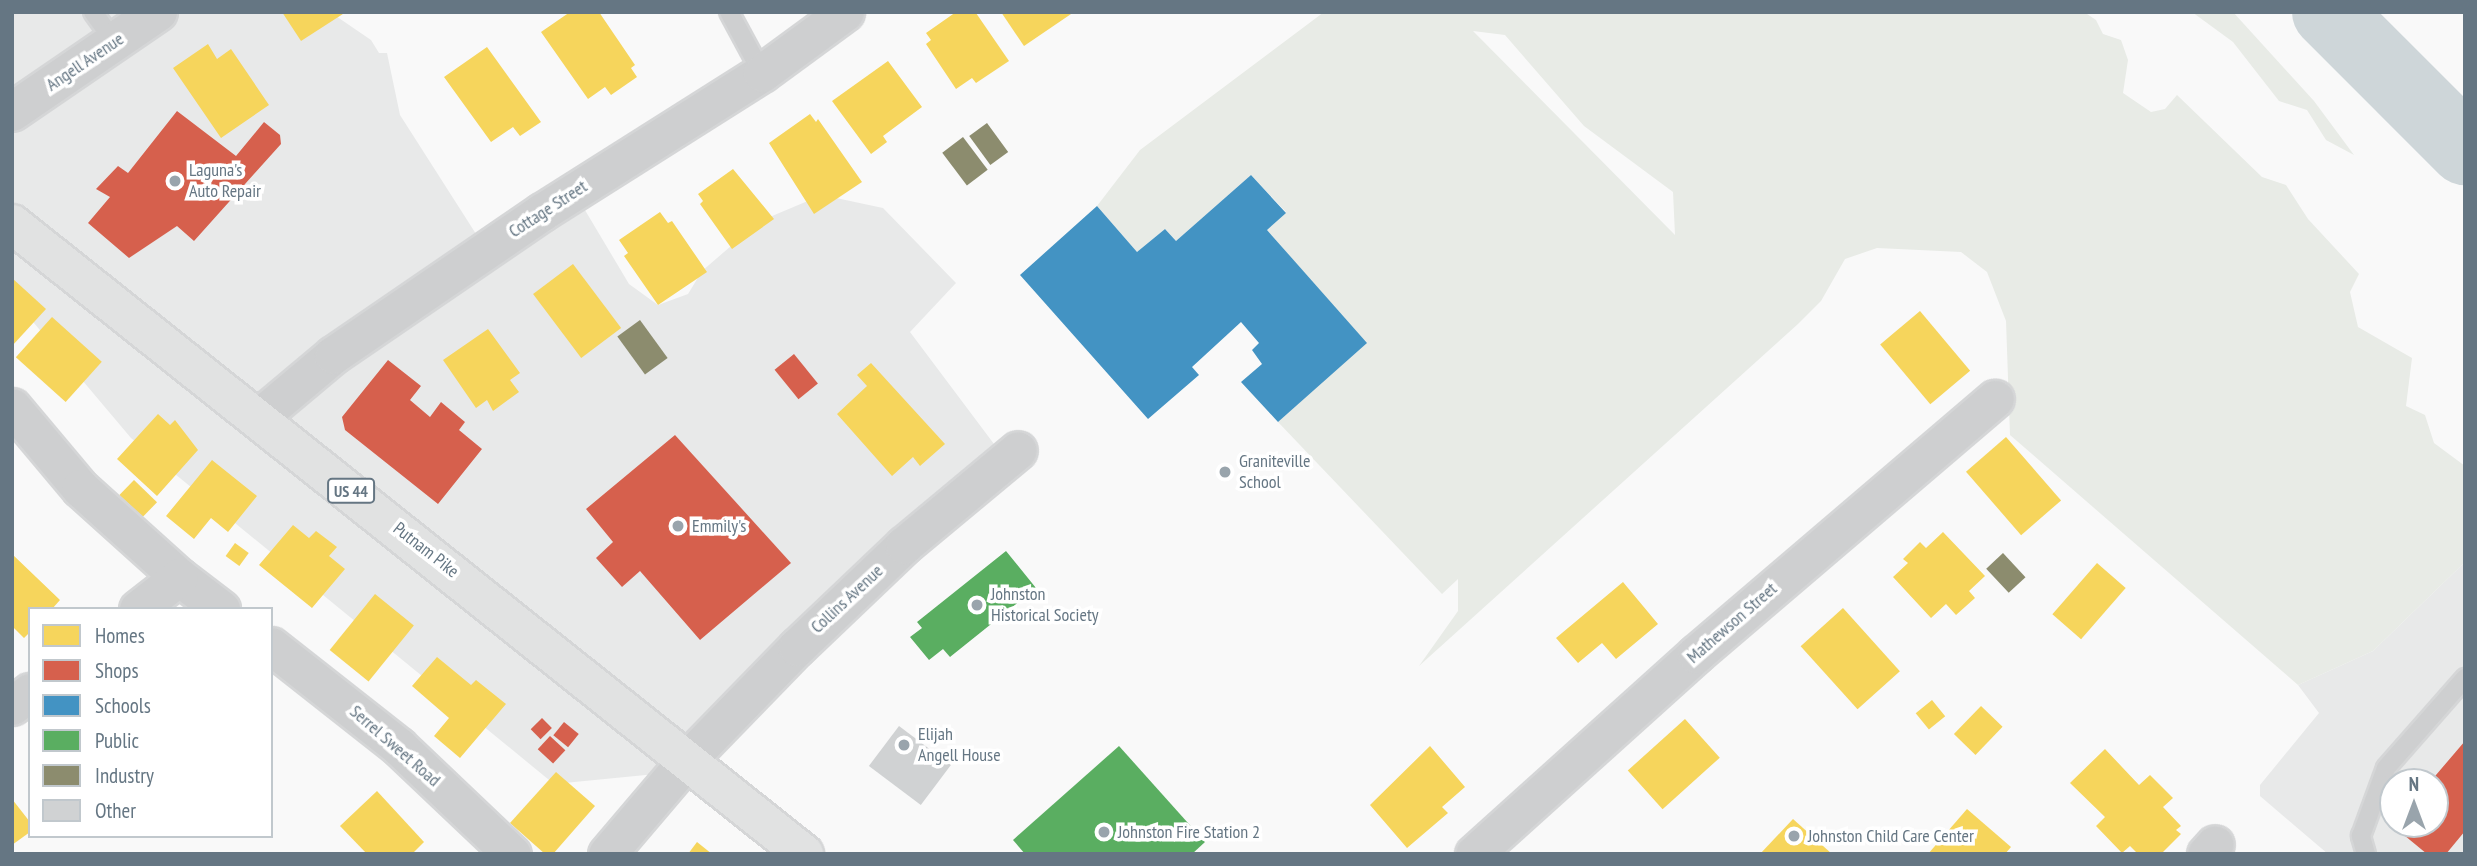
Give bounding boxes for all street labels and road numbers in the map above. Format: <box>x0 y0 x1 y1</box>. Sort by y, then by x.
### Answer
street label: Angell Avenue <box>42 28 128 96</box>
street label: Cottage Street <box>505 176 591 242</box>
road number: US 44 <box>326 478 376 504</box>
street label: Putnam Pike <box>389 518 463 582</box>
street label: Collins Avenue <box>806 560 888 638</box>
street label: Mathewson Street <box>1683 578 1781 668</box>
street label: Serrel Sweet Road <box>345 701 445 791</box>

